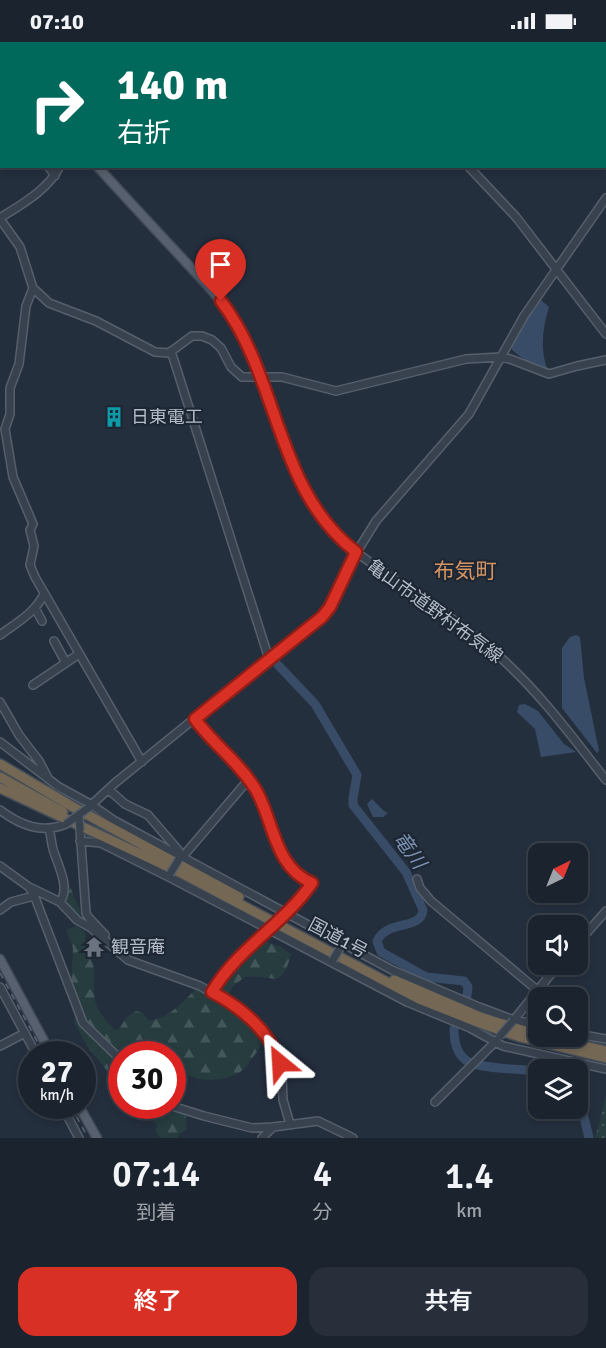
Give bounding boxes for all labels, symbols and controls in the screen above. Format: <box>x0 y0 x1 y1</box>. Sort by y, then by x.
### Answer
text: 07:10 <box>30 8 84 35</box>
text: 140 m <box>117 60 228 111</box>
icon: right <box>18 66 96 144</box>
text: 右折 <box>117 117 171 150</box>
pin <box>195 239 246 301</box>
icon: arrive <box>204 248 237 281</box>
building icon: 日東電工 <box>102 405 126 429</box>
place label: 日東電工 <box>131 406 203 428</box>
street label: 亀山市道野村布気線 <box>363 554 507 668</box>
district label: 布気町 <box>434 558 497 584</box>
water label: 竜川 <box>388 827 432 875</box>
north arrow <box>528 843 588 903</box>
map controls <box>528 843 588 1119</box>
street label: 国道1号 <box>305 913 371 963</box>
button: sound <box>528 915 588 975</box>
temple icon: 観音庵 <box>82 935 106 959</box>
place label: 観音庵 <box>111 936 165 958</box>
button: search <box>528 987 588 1047</box>
position arrow <box>248 1031 312 1095</box>
speed limit sign: 30 <box>108 1041 186 1119</box>
text: 27 <box>41 1054 73 1091</box>
button: layers <box>528 1059 588 1119</box>
text: km/h <box>40 1086 74 1104</box>
text: 07:14 <box>112 1152 200 1197</box>
text: 4 <box>313 1152 332 1197</box>
text: 1.4 <box>445 1154 494 1199</box>
text: km <box>456 1198 482 1223</box>
text: 到着 <box>136 1200 176 1225</box>
text: 分 <box>313 1200 333 1225</box>
button: 終了 <box>18 1267 297 1336</box>
button: 共有 <box>309 1267 588 1336</box>

